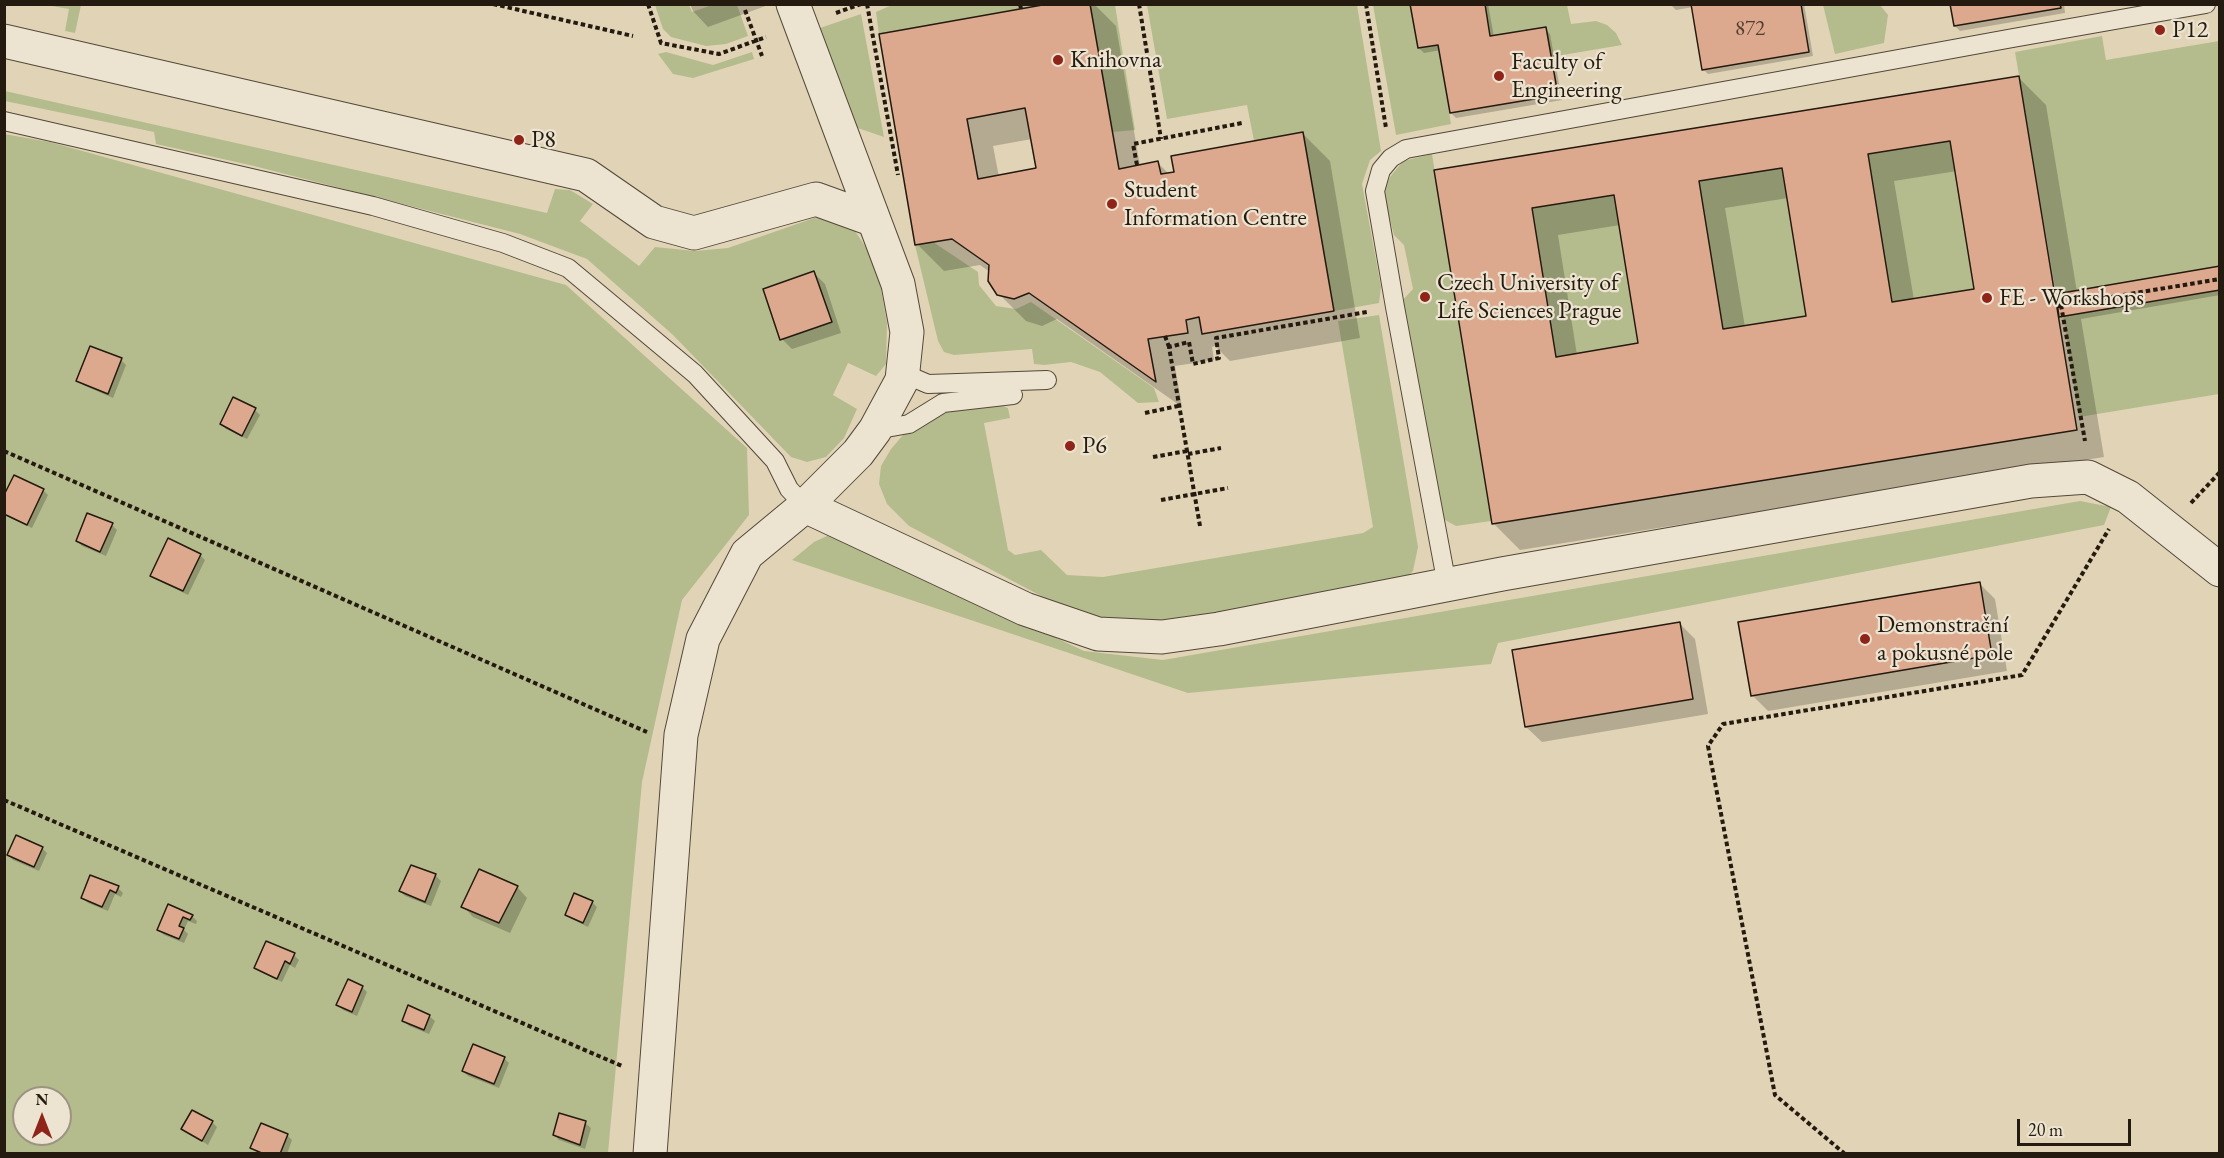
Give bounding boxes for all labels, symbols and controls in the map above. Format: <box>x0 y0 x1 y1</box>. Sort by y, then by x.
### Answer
house number: 872 <box>1735 16 1765 42</box>
place label: P12 <box>2172 16 2208 44</box>
marker: P12 <box>2153 23 2167 37</box>
place label: Knihovna <box>1070 46 1162 74</box>
place label: Faculty of Engineering <box>1511 48 1622 104</box>
marker: Knihovna <box>1051 53 1065 67</box>
marker: Faculty of Engineering <box>1492 69 1506 83</box>
place label: P8 <box>531 126 556 154</box>
marker: P8 <box>512 133 526 147</box>
place label: Student Information Centre <box>1124 176 1307 232</box>
marker: Student Information Centre <box>1105 197 1119 211</box>
place label: Czech University of Life Sciences Prague <box>1437 269 1621 325</box>
place label: FE - Workshops <box>1999 284 2144 312</box>
marker: Czech University of Life Sciences Prague <box>1418 290 1432 304</box>
marker: FE - Workshops <box>1980 291 1994 305</box>
place label: P6 <box>1082 432 1107 460</box>
marker: P6 <box>1063 439 1077 453</box>
place label: Demonstrační a pokusné pole <box>1877 611 2013 667</box>
marker: Demonstrační a pokusné pole <box>1858 632 1872 646</box>
north arrow <box>12 1086 72 1146</box>
text: N <box>36 1089 48 1110</box>
scale bar <box>2020 1107 2134 1145</box>
text: 20 m <box>2028 1118 2063 1141</box>

